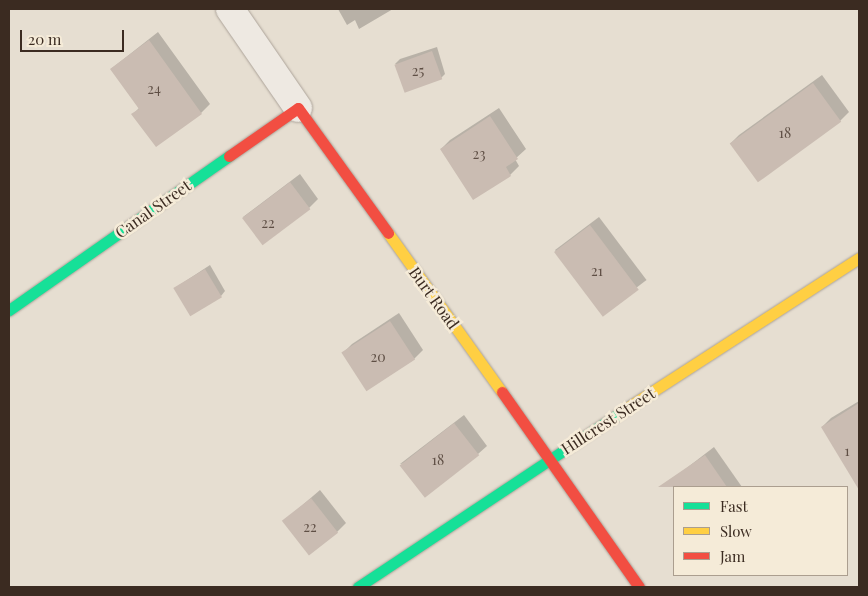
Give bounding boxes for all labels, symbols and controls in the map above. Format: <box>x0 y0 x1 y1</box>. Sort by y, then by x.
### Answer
scale bar <box>22 20 126 52</box>
text: 20 m <box>28 29 61 49</box>
house number: 25 <box>412 63 424 79</box>
house number: 24 <box>147 81 161 97</box>
house number: 18 <box>779 125 791 141</box>
house number: 23 <box>472 146 486 162</box>
street label: Canal Street <box>111 176 195 242</box>
house number: 22 <box>261 215 275 231</box>
street label: Burt Road <box>405 263 463 333</box>
house number: 21 <box>591 263 603 279</box>
house number: 20 <box>370 349 386 365</box>
street label: Hillcrest Street <box>557 383 659 459</box>
house number: 1 <box>844 443 850 459</box>
house number: 18 <box>432 452 444 468</box>
legend <box>673 486 848 576</box>
text: Fast <box>720 496 748 516</box>
house number: 22 <box>303 519 317 535</box>
text: Slow <box>720 521 752 541</box>
text: Jam <box>720 546 745 566</box>

